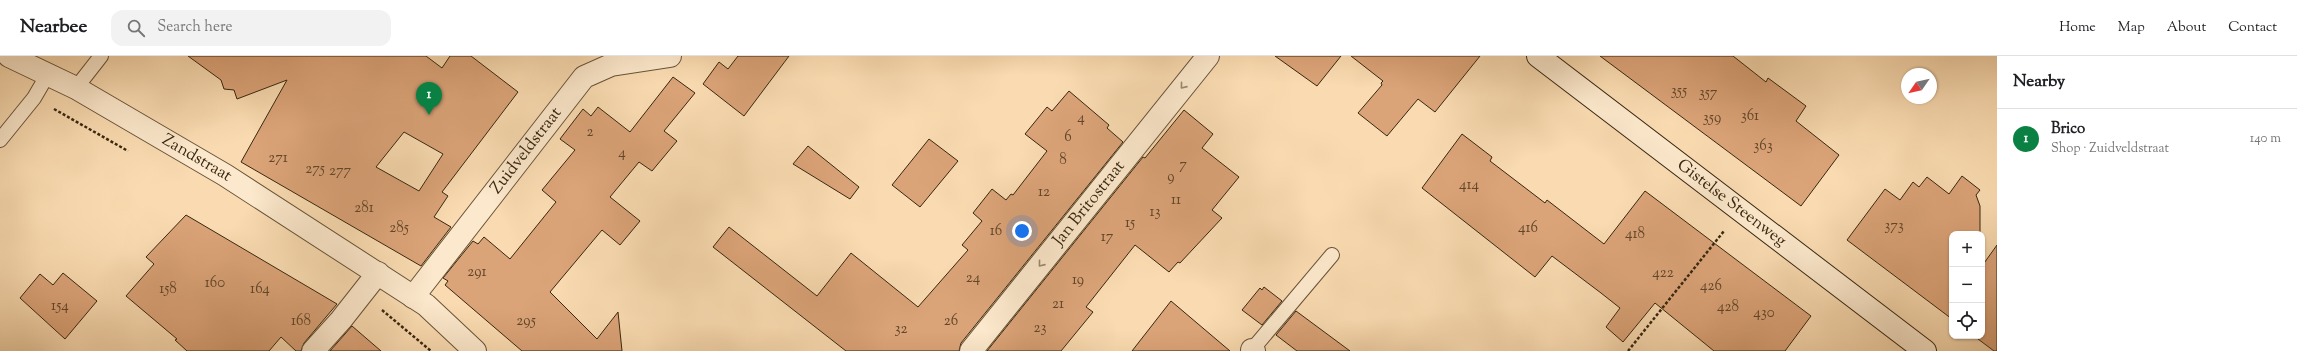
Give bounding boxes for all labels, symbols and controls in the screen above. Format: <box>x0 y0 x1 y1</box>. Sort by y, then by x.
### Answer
search box <box>111 10 391 46</box>
text: Nearbee <box>20 14 87 41</box>
icon: search <box>125 17 147 39</box>
text: Search here <box>157 17 233 38</box>
text: Home <box>2059 18 2096 38</box>
text: Map <box>2118 18 2145 38</box>
text: About <box>2167 18 2206 38</box>
text: Contact <box>2228 18 2277 38</box>
north arrow <box>1901 68 1937 104</box>
text: Nearby <box>2013 70 2065 94</box>
house number: 355 <box>1671 81 1687 102</box>
pin: 1 <box>416 82 442 115</box>
one-way arrow <box>1181 82 1188 89</box>
house number: 357 <box>1699 83 1718 104</box>
street label: Zuidveldstraat <box>485 102 568 199</box>
house number: 361 <box>1741 106 1759 127</box>
house number: 4 <box>1077 108 1085 129</box>
house number: 359 <box>1703 108 1721 129</box>
text: Brico <box>2051 119 2085 140</box>
house number: 2 <box>586 122 594 143</box>
house number: 6 <box>1064 127 1072 148</box>
street label: Zandstraat <box>157 129 237 188</box>
text: 1 <box>2024 130 2028 148</box>
text: 140 m <box>2250 130 2281 148</box>
house number: 363 <box>1753 136 1773 157</box>
text: Shop · Zuidveldstraat <box>2051 140 2169 158</box>
house number: 4 <box>618 143 626 164</box>
house number: 271 <box>268 148 288 169</box>
house number: 8 <box>1059 150 1067 171</box>
street label: Gistelse Steenweg <box>1672 154 1791 253</box>
house number: 7 <box>1179 155 1187 176</box>
street label: Jan Britostraat <box>1047 156 1131 252</box>
house number: 275 <box>305 159 325 180</box>
house number: 277 <box>329 161 352 182</box>
house number: 9 <box>1167 167 1175 188</box>
house number: 414 <box>1459 175 1480 196</box>
house number: 12 <box>1038 182 1050 203</box>
house number: 11 <box>1171 190 1181 211</box>
house number: 281 <box>354 198 374 219</box>
house number: 13 <box>1149 202 1161 223</box>
house number: 15 <box>1125 213 1135 234</box>
house number: 373 <box>1884 216 1904 237</box>
house number: 285 <box>389 218 409 239</box>
house number: 416 <box>1518 218 1538 239</box>
house number: 16 <box>990 221 1002 242</box>
your location <box>1012 221 1032 241</box>
house number: 418 <box>1625 224 1645 245</box>
house number: 17 <box>1101 227 1114 248</box>
map controls <box>1949 231 1985 339</box>
button: + <box>1949 231 1985 267</box>
one-way arrow <box>1038 260 1045 267</box>
house number: 291 <box>467 262 487 283</box>
house number: 422 <box>1652 263 1674 284</box>
button: − <box>1949 267 1985 303</box>
house number: 24 <box>966 268 981 289</box>
house number: 19 <box>1072 270 1084 291</box>
house number: 160 <box>205 273 225 294</box>
house number: 426 <box>1700 276 1722 297</box>
house number: 158 <box>159 279 177 300</box>
house number: 164 <box>250 279 270 300</box>
house number: 21 <box>1052 294 1064 315</box>
house number: 154 <box>51 296 69 317</box>
house number: 428 <box>1717 297 1739 318</box>
house number: 430 <box>1753 303 1775 324</box>
button: locate <box>1949 303 1985 339</box>
house number: 168 <box>291 311 311 332</box>
house number: 295 <box>516 311 536 332</box>
house number: 26 <box>944 311 958 332</box>
house number: 23 <box>1033 318 1047 339</box>
house number: 32 <box>894 319 908 340</box>

